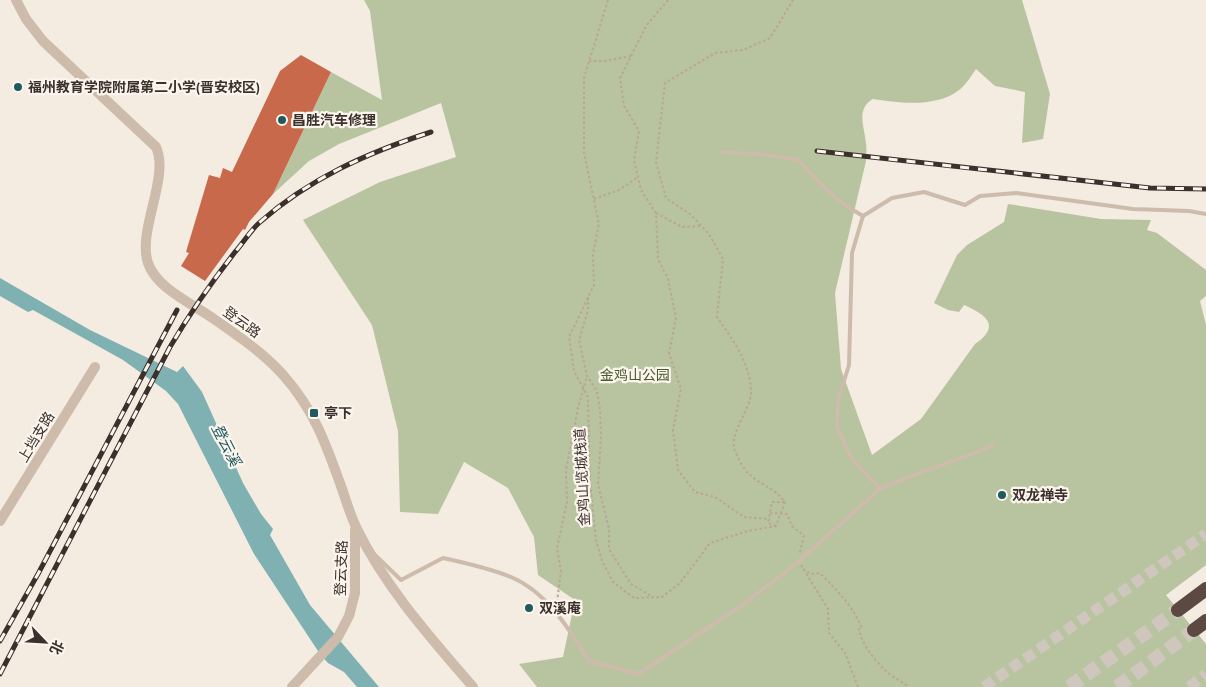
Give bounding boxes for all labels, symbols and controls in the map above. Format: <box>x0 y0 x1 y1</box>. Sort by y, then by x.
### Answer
place label: 福州教育学院附属第二小学(晋安校区) <box>28 78 260 96</box>
marker: 福州教育学院附属第二小学(晋安校区) <box>12 81 24 93</box>
place label: 昌胜汽车修理 <box>292 111 376 129</box>
marker: 昌胜汽车修理 <box>276 114 288 126</box>
street label: 登云路 <box>220 302 264 342</box>
park label: 金鸡山公园 <box>600 366 670 384</box>
place label: 亭下 <box>324 404 352 422</box>
marker: 亭下 <box>308 407 320 419</box>
street label: 上垱支路 <box>14 408 58 466</box>
water label: 登云溪 <box>208 420 246 471</box>
street label: 金鸡山览城栈道 <box>570 428 594 526</box>
place label: 双龙禅寺 <box>1012 486 1068 504</box>
marker: 双龙禅寺 <box>996 489 1008 501</box>
street label: 登云支路 <box>331 540 351 596</box>
place label: 双溪庵 <box>539 599 581 617</box>
marker: 双溪庵 <box>523 602 535 614</box>
north arrow <box>20 617 70 667</box>
text: 北 <box>46 637 68 658</box>

